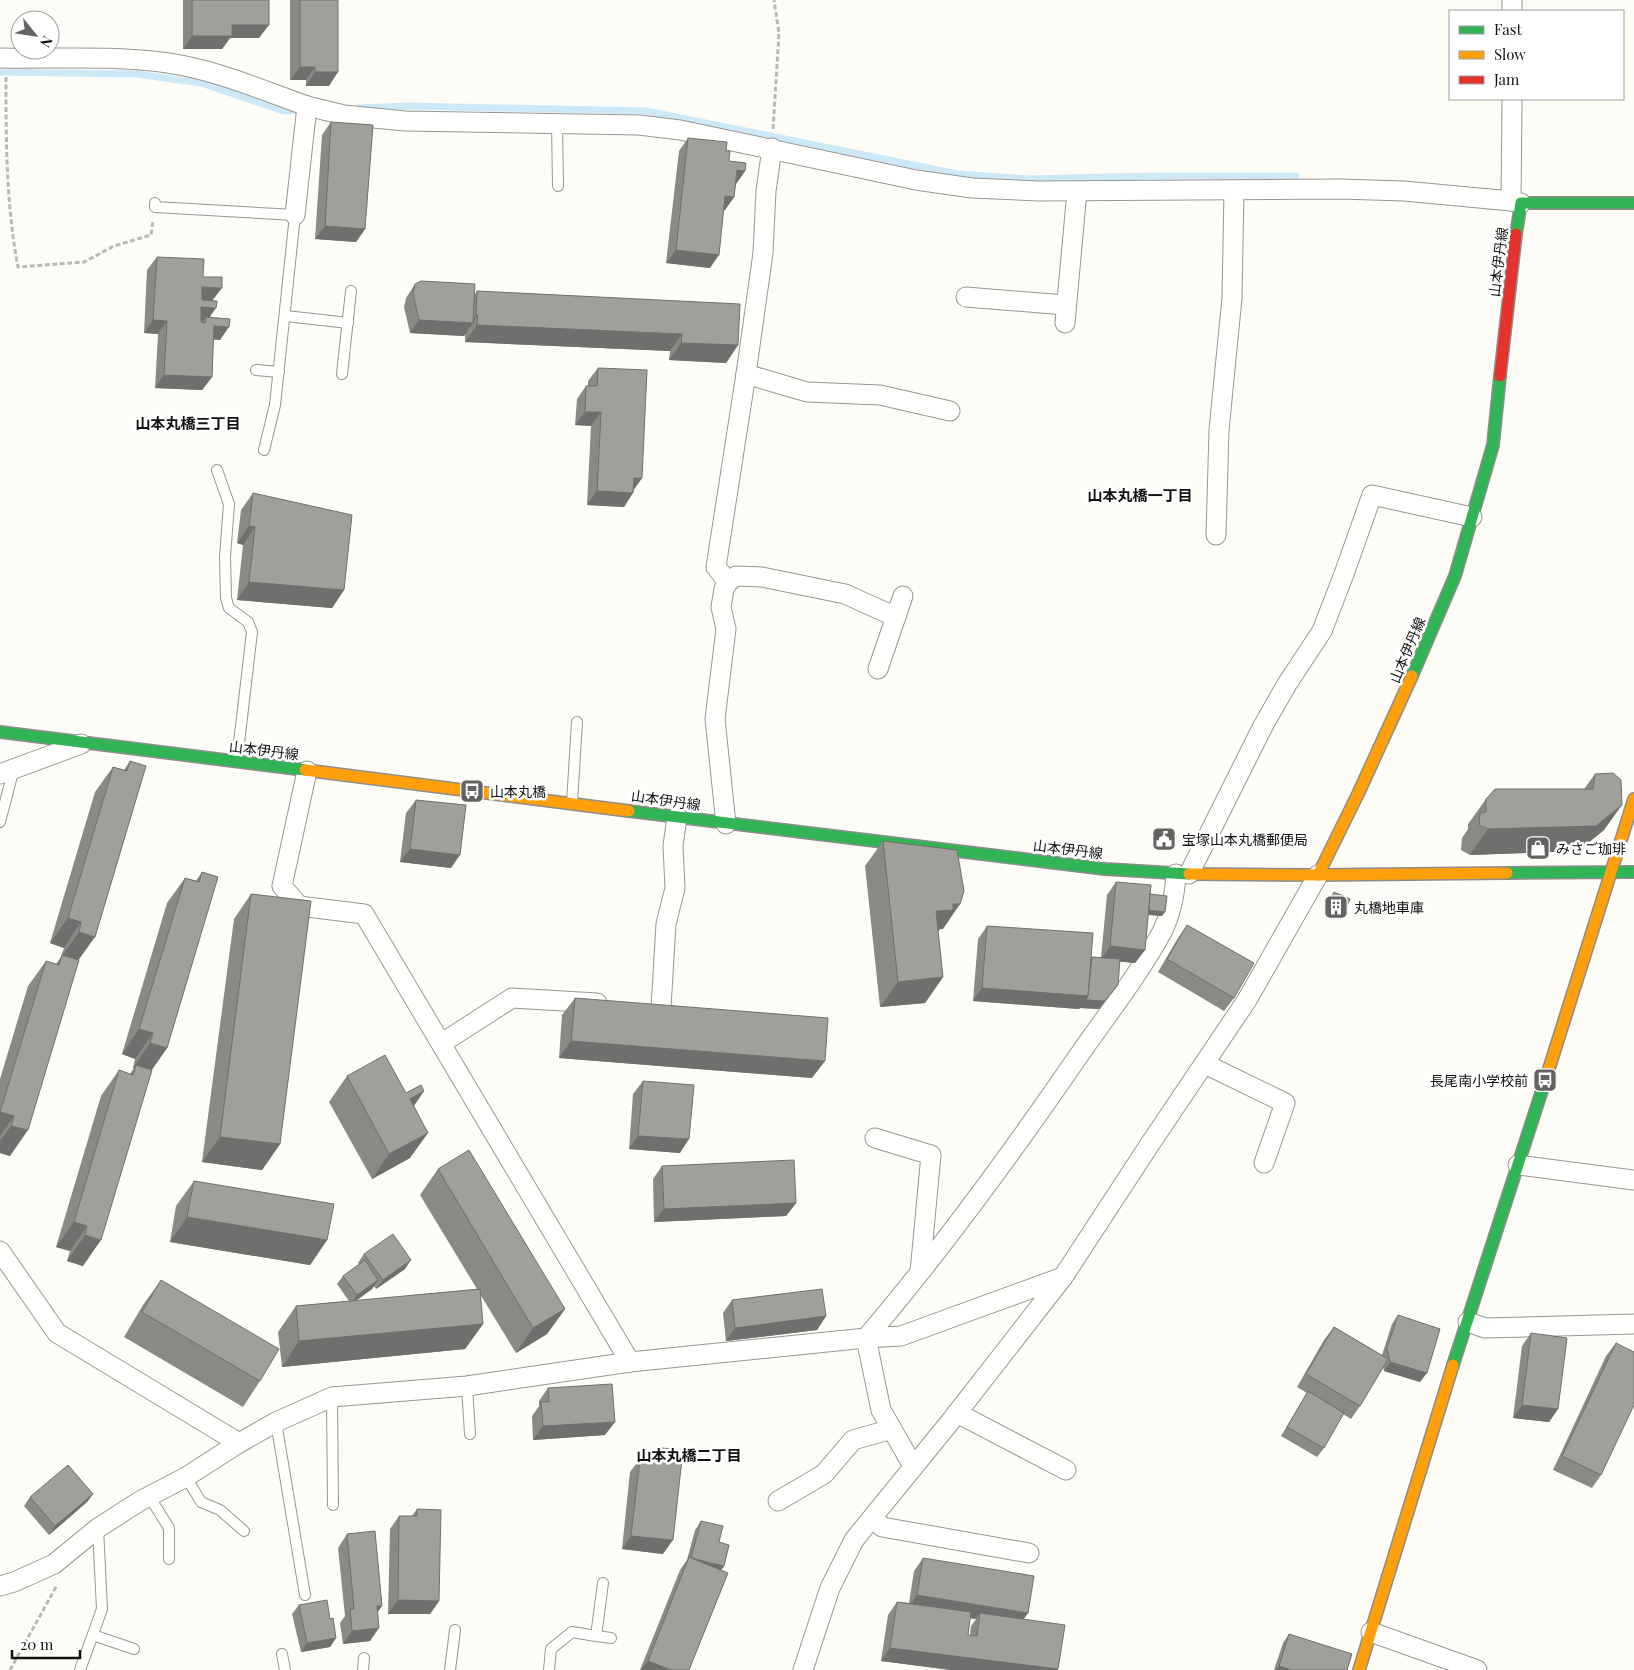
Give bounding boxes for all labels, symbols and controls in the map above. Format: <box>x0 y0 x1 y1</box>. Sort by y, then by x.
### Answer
north arrow <box>10 10 60 60</box>
legend <box>1449 10 1624 100</box>
text: Fast <box>1494 19 1523 39</box>
text: N <box>36 33 57 51</box>
text: Slow <box>1494 44 1526 64</box>
text: Jam <box>1493 69 1520 89</box>
street label: 山本伊丹線 <box>1484 226 1512 298</box>
district label: 山本丸橋三丁目 <box>135 413 241 433</box>
district label: 山本丸橋一丁目 <box>1087 485 1193 505</box>
street label: 山本伊丹線 <box>1385 614 1429 686</box>
street label: 山本伊丹線 <box>228 736 300 764</box>
bus stop icon: 山本丸橋 <box>459 778 485 804</box>
place label: 山本丸橋 <box>490 782 546 801</box>
street label: 山本伊丹線 <box>630 786 702 814</box>
public building icon: 宝塚山本丸橋郵便局 <box>1151 826 1177 852</box>
place label: 宝塚山本丸橋郵便局 <box>1182 830 1308 849</box>
street label: 山本伊丹線 <box>1032 835 1104 863</box>
shop icon: みさご珈琲 <box>1525 835 1551 861</box>
place label: みさご珈琲 <box>1556 839 1626 858</box>
building icon: 丸橋地車庫 <box>1323 894 1349 920</box>
place label: 丸橋地車庫 <box>1354 898 1424 917</box>
bus stop icon: 長尾南小学校前 <box>1532 1067 1558 1093</box>
place label: 長尾南小学校前 <box>1430 1071 1528 1090</box>
district label: 山本丸橋二丁目 <box>636 1445 742 1465</box>
scale bar <box>12 1628 80 1660</box>
text: 20 m <box>20 1634 54 1654</box>

